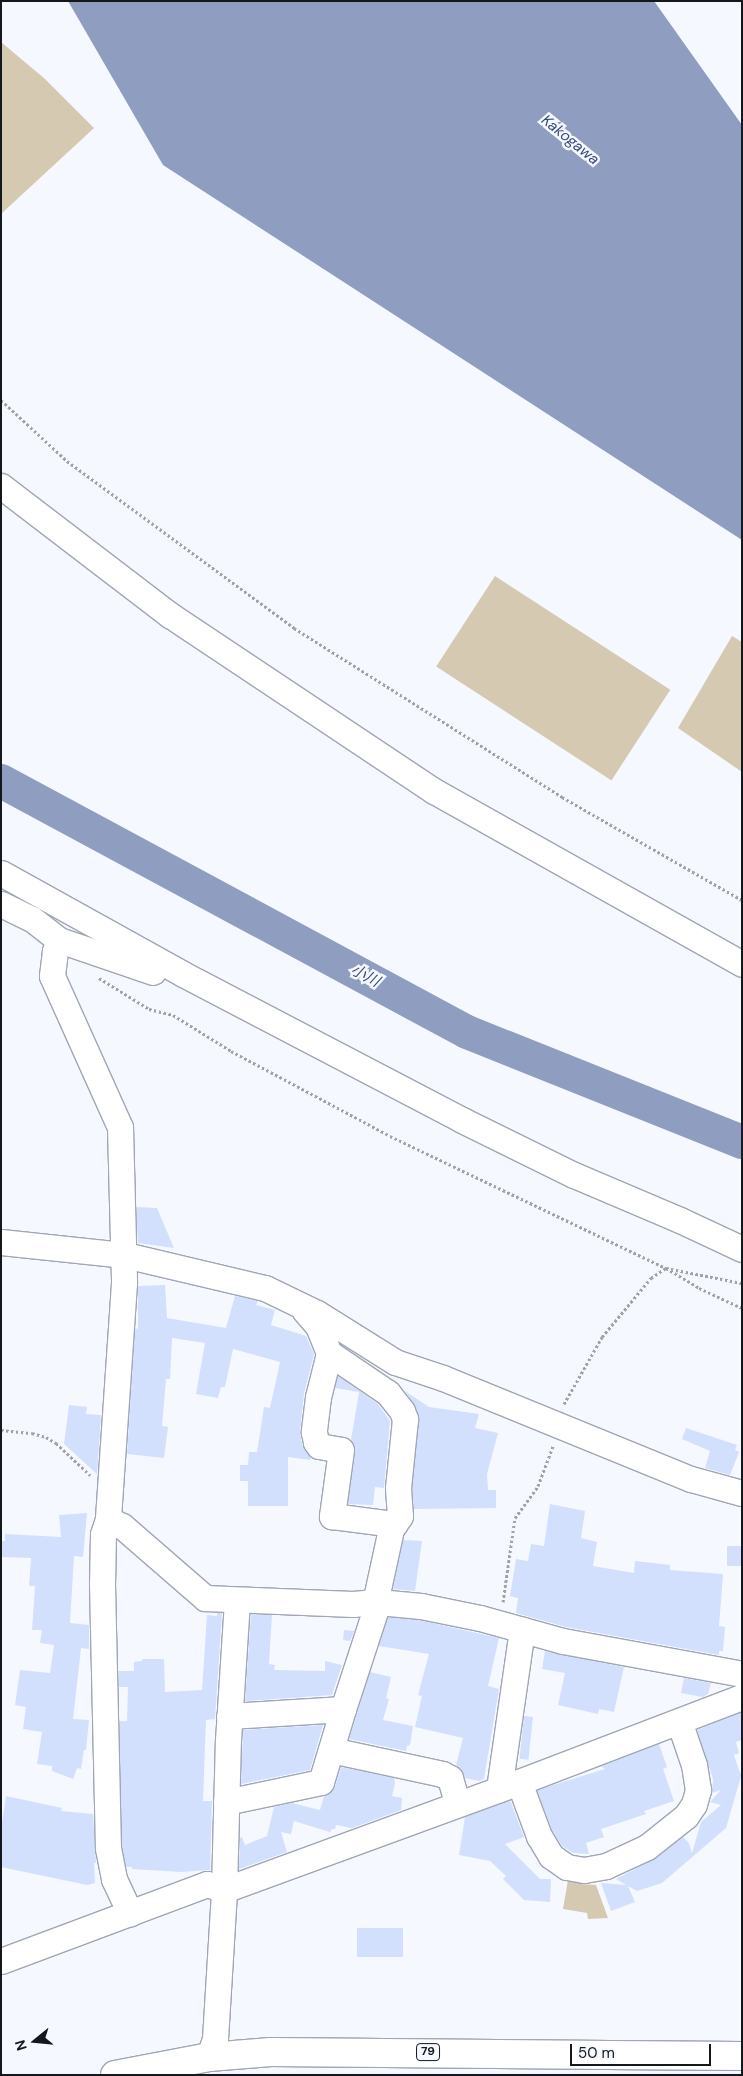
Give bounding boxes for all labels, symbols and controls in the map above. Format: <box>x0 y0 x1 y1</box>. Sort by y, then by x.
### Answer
water label: Kakogawa <box>538 111 602 169</box>
water label: 小川 <box>348 961 382 991</box>
north arrow <box>10 2016 60 2066</box>
scale bar <box>573 2034 714 2066</box>
text: N <box>11 2038 31 2053</box>
road number: 79 <box>416 2042 440 2062</box>
text: 50 m <box>578 2043 615 2063</box>

